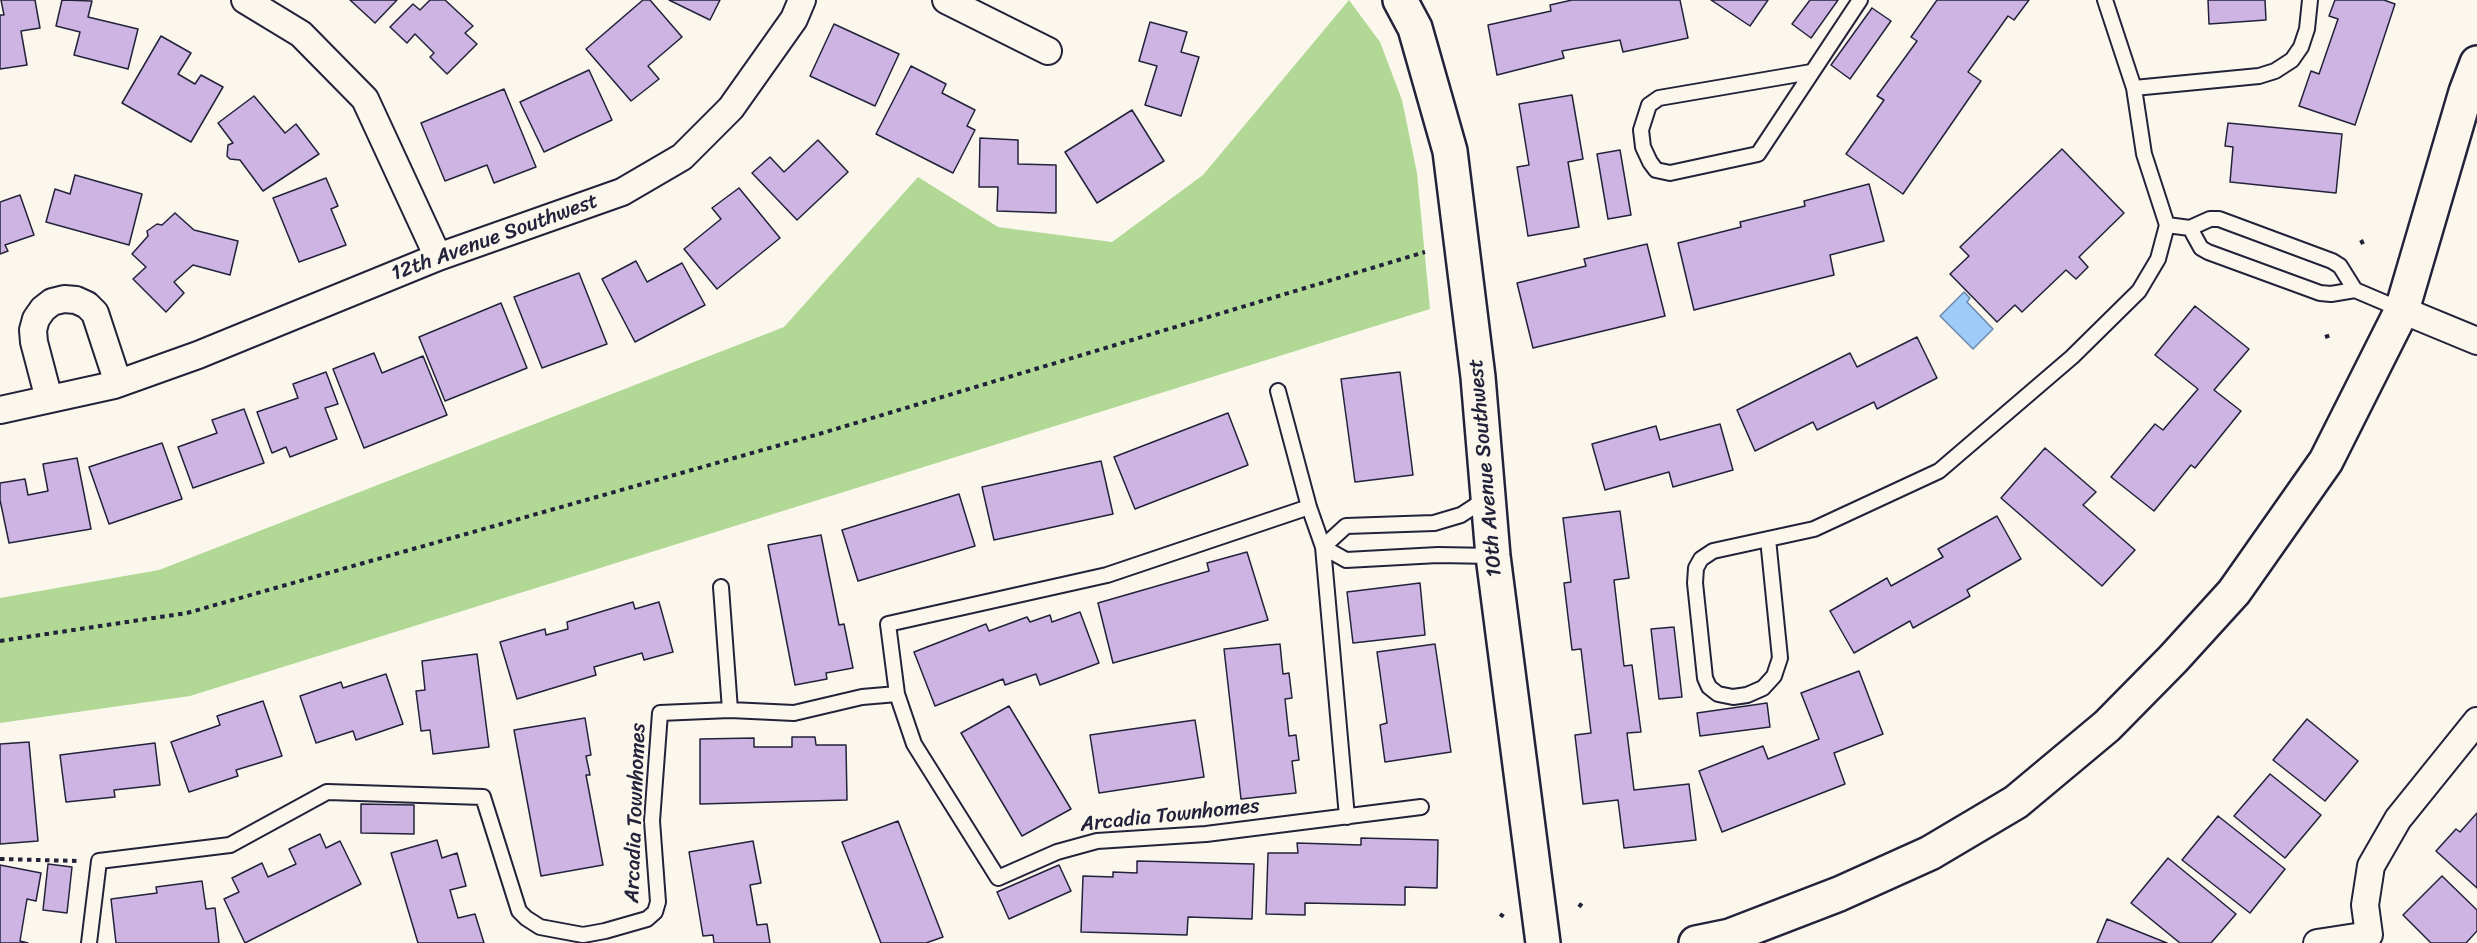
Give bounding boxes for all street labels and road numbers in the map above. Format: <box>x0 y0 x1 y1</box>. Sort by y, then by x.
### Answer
street label: 12th Avenue Southwest <box>388 189 602 287</box>
street label: 10th Avenue Southwest <box>1464 358 1508 578</box>
street label: Arcadia Townhomes <box>620 723 652 903</box>
street label: Arcadia Townhomes <box>1079 794 1261 838</box>

